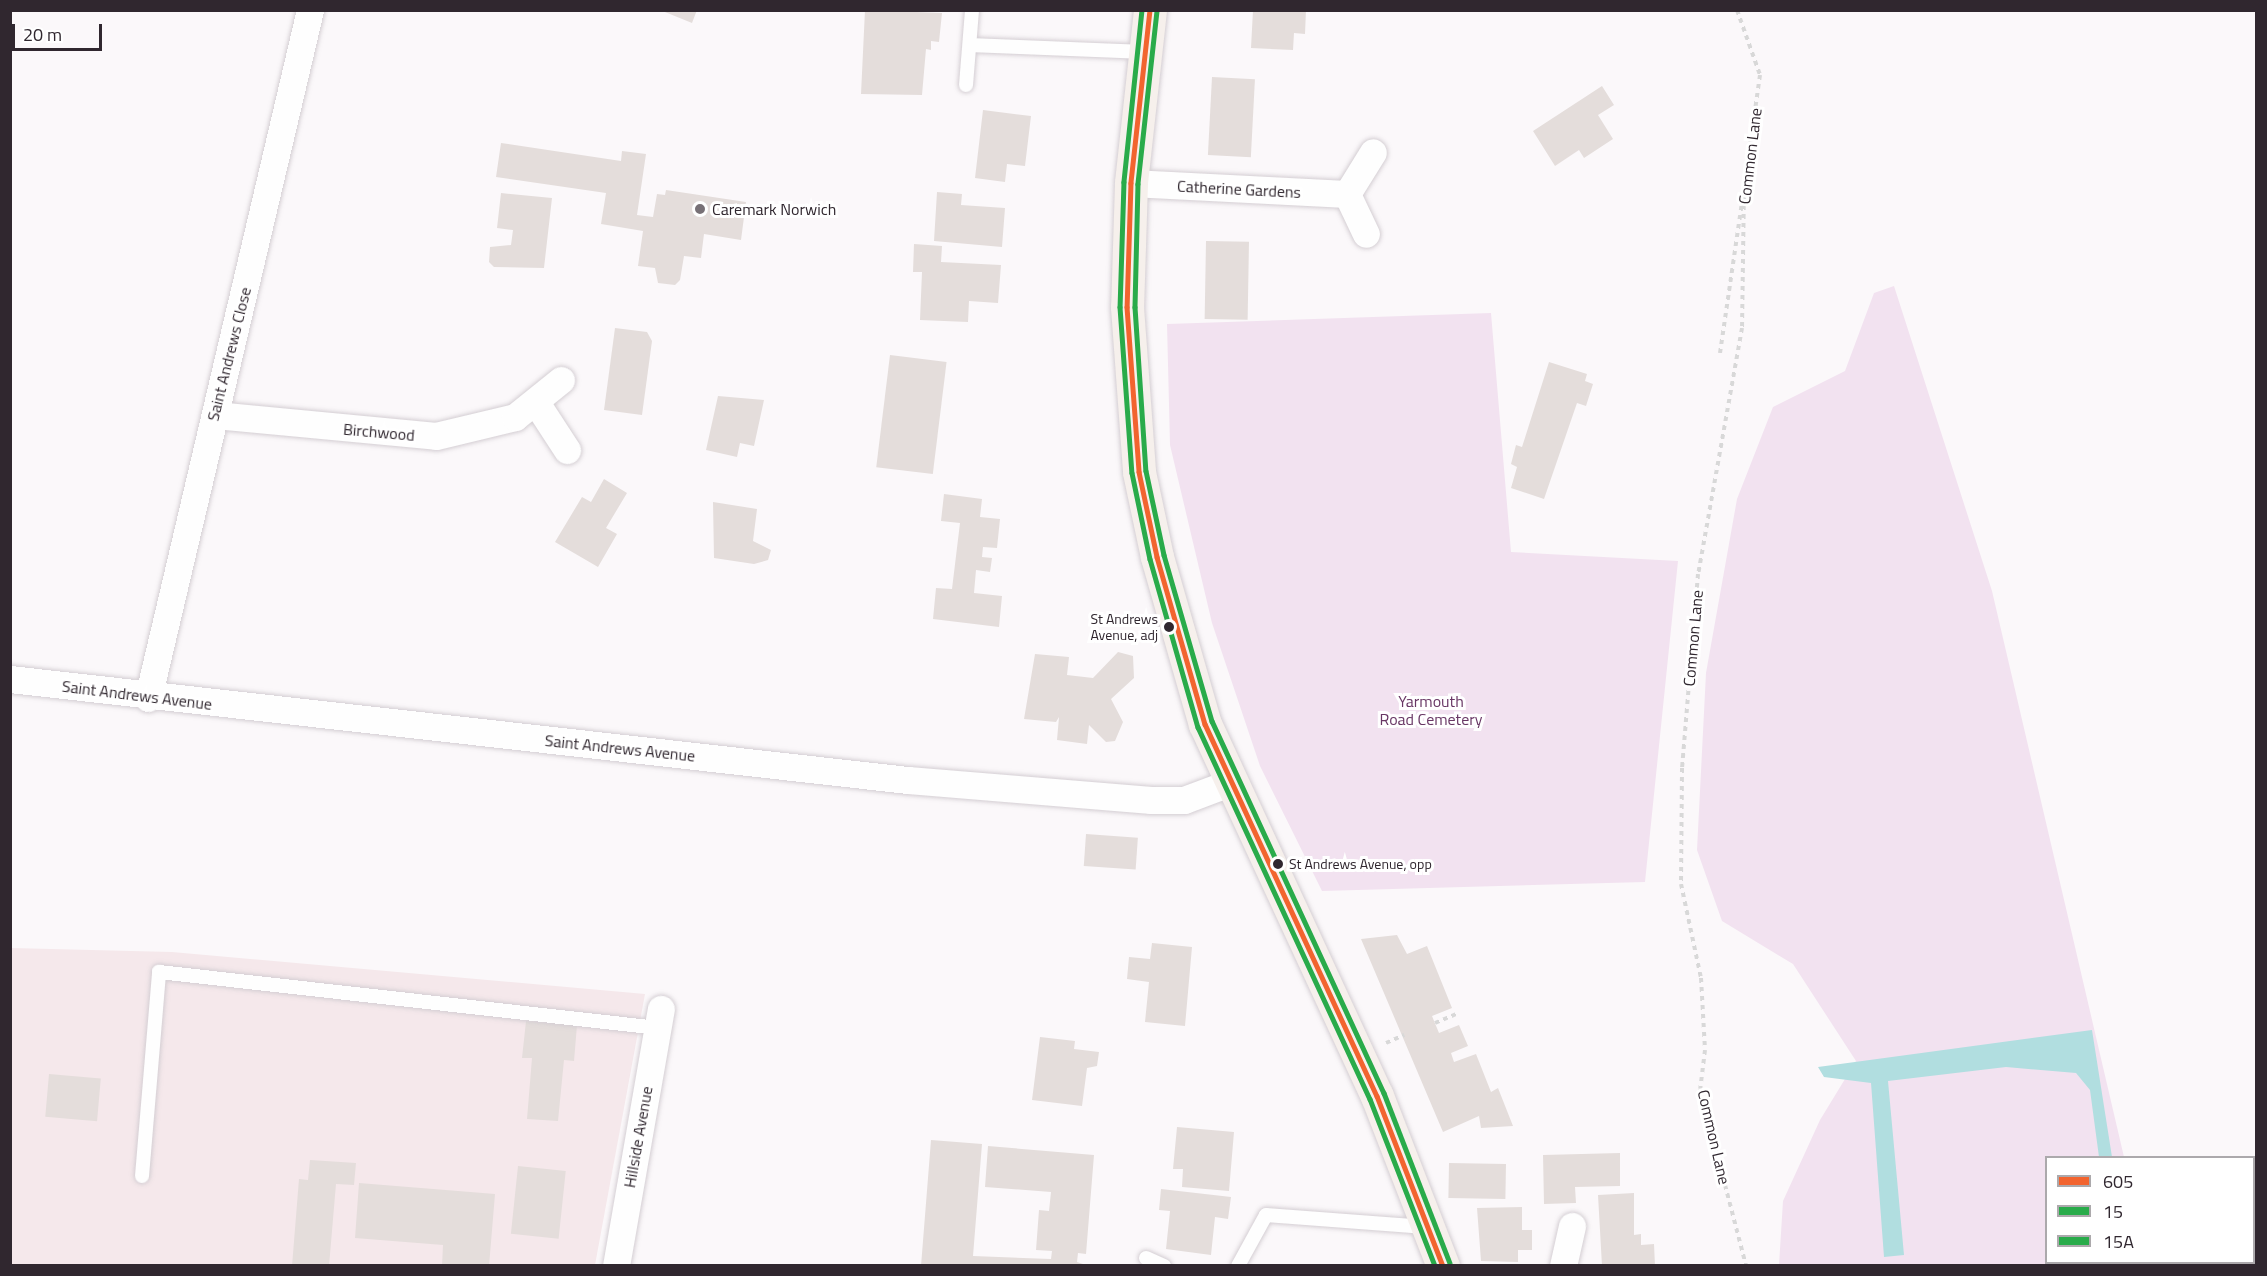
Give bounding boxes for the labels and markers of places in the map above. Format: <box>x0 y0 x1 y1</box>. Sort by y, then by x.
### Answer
place label: Caremark Norwich <box>712 199 836 219</box>
marker: Caremark Norwich <box>693 202 707 216</box>
place label: St Andrews Avenue, adj <box>1090 611 1158 644</box>
marker: St Andrews Avenue, adj <box>1163 621 1175 633</box>
place label: St Andrews Avenue, opp <box>1289 856 1432 872</box>
marker: St Andrews Avenue, opp <box>1272 858 1284 870</box>

